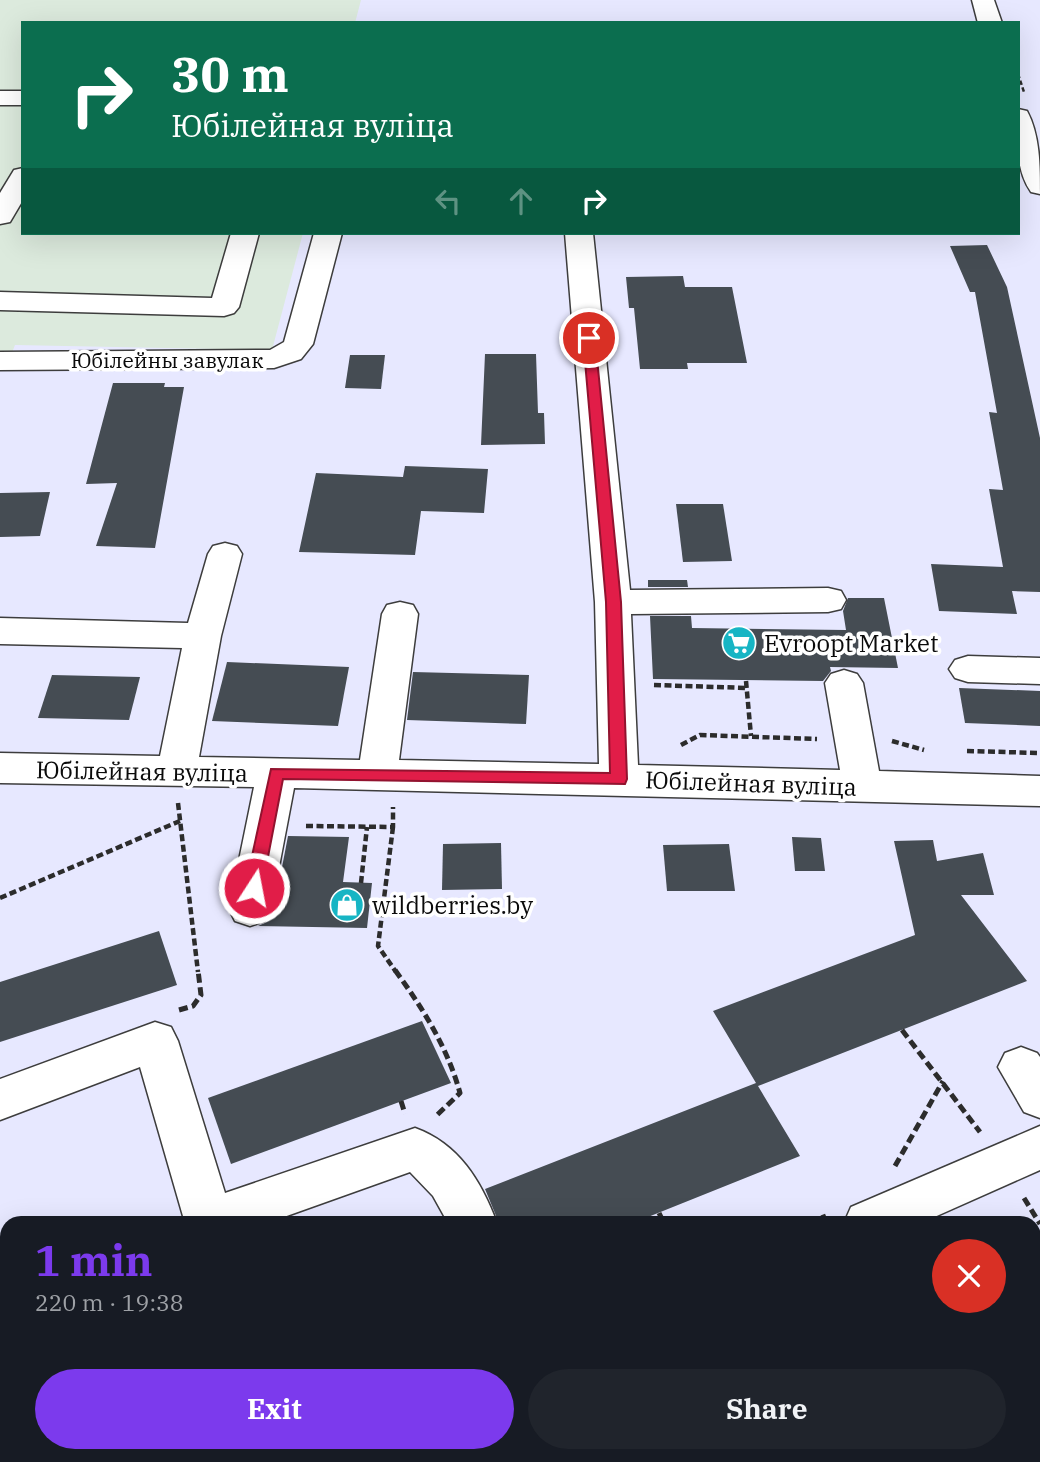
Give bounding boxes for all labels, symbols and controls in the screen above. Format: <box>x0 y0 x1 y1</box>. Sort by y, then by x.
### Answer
text: 30 m <box>171 42 289 105</box>
icon: right <box>56 49 147 140</box>
text: Юбілейная вуліца <box>171 104 454 146</box>
icon: left <box>429 182 467 220</box>
icon: ahead <box>502 182 540 220</box>
icon: right <box>575 182 613 220</box>
pin <box>559 308 619 368</box>
icon: arrive <box>570 319 608 357</box>
street label: Юбілейны завулак <box>71 346 263 374</box>
supermarket icon: Evroopt Market <box>720 624 758 662</box>
place label: Evroopt Market <box>764 627 938 659</box>
street label: Юбілейная вуліца <box>36 753 248 789</box>
street label: Юбілейная вуліца <box>644 763 858 803</box>
position arrow <box>217 851 291 925</box>
shop icon: wildberries.by <box>328 886 366 924</box>
place label: wildberries.by <box>372 889 533 921</box>
text: 1 min <box>35 1233 153 1288</box>
button: close <box>932 1239 1006 1313</box>
text: 220 m · 19:38 <box>35 1287 184 1317</box>
button: Exit <box>35 1369 514 1449</box>
button: Share <box>528 1369 1006 1449</box>

